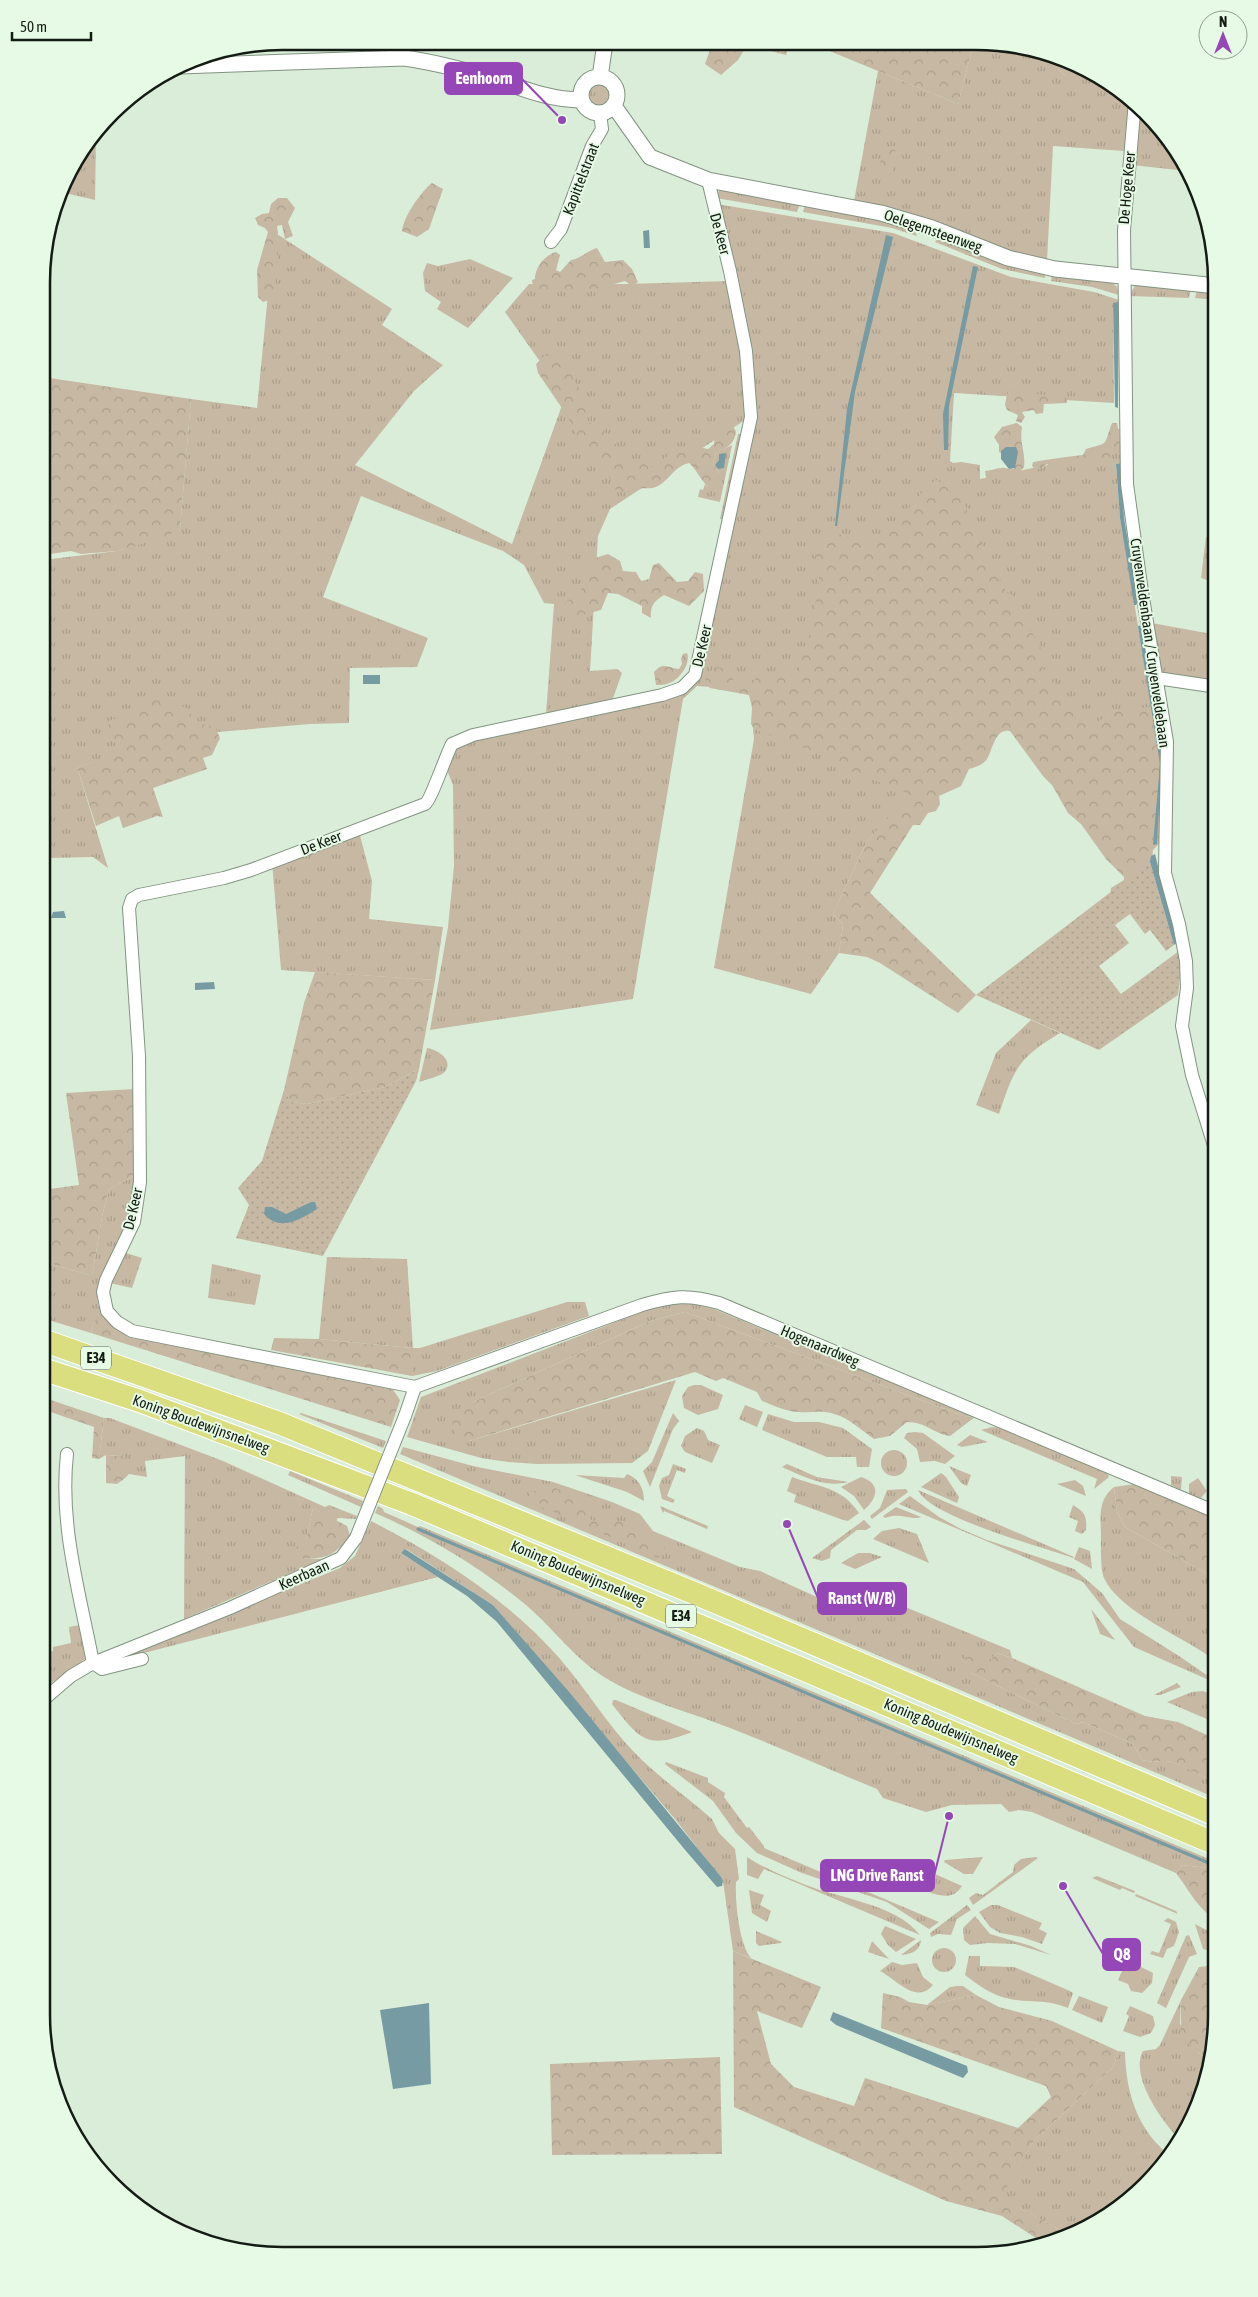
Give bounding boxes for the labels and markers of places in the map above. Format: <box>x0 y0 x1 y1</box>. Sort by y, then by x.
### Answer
callout: Eenhoorn <box>445 63 522 94</box>
callout: Ranst (W/B) <box>818 1583 906 1614</box>
callout: LNG Drive Ranst <box>821 1860 934 1891</box>
callout: Q8 <box>1103 1939 1140 1970</box>

